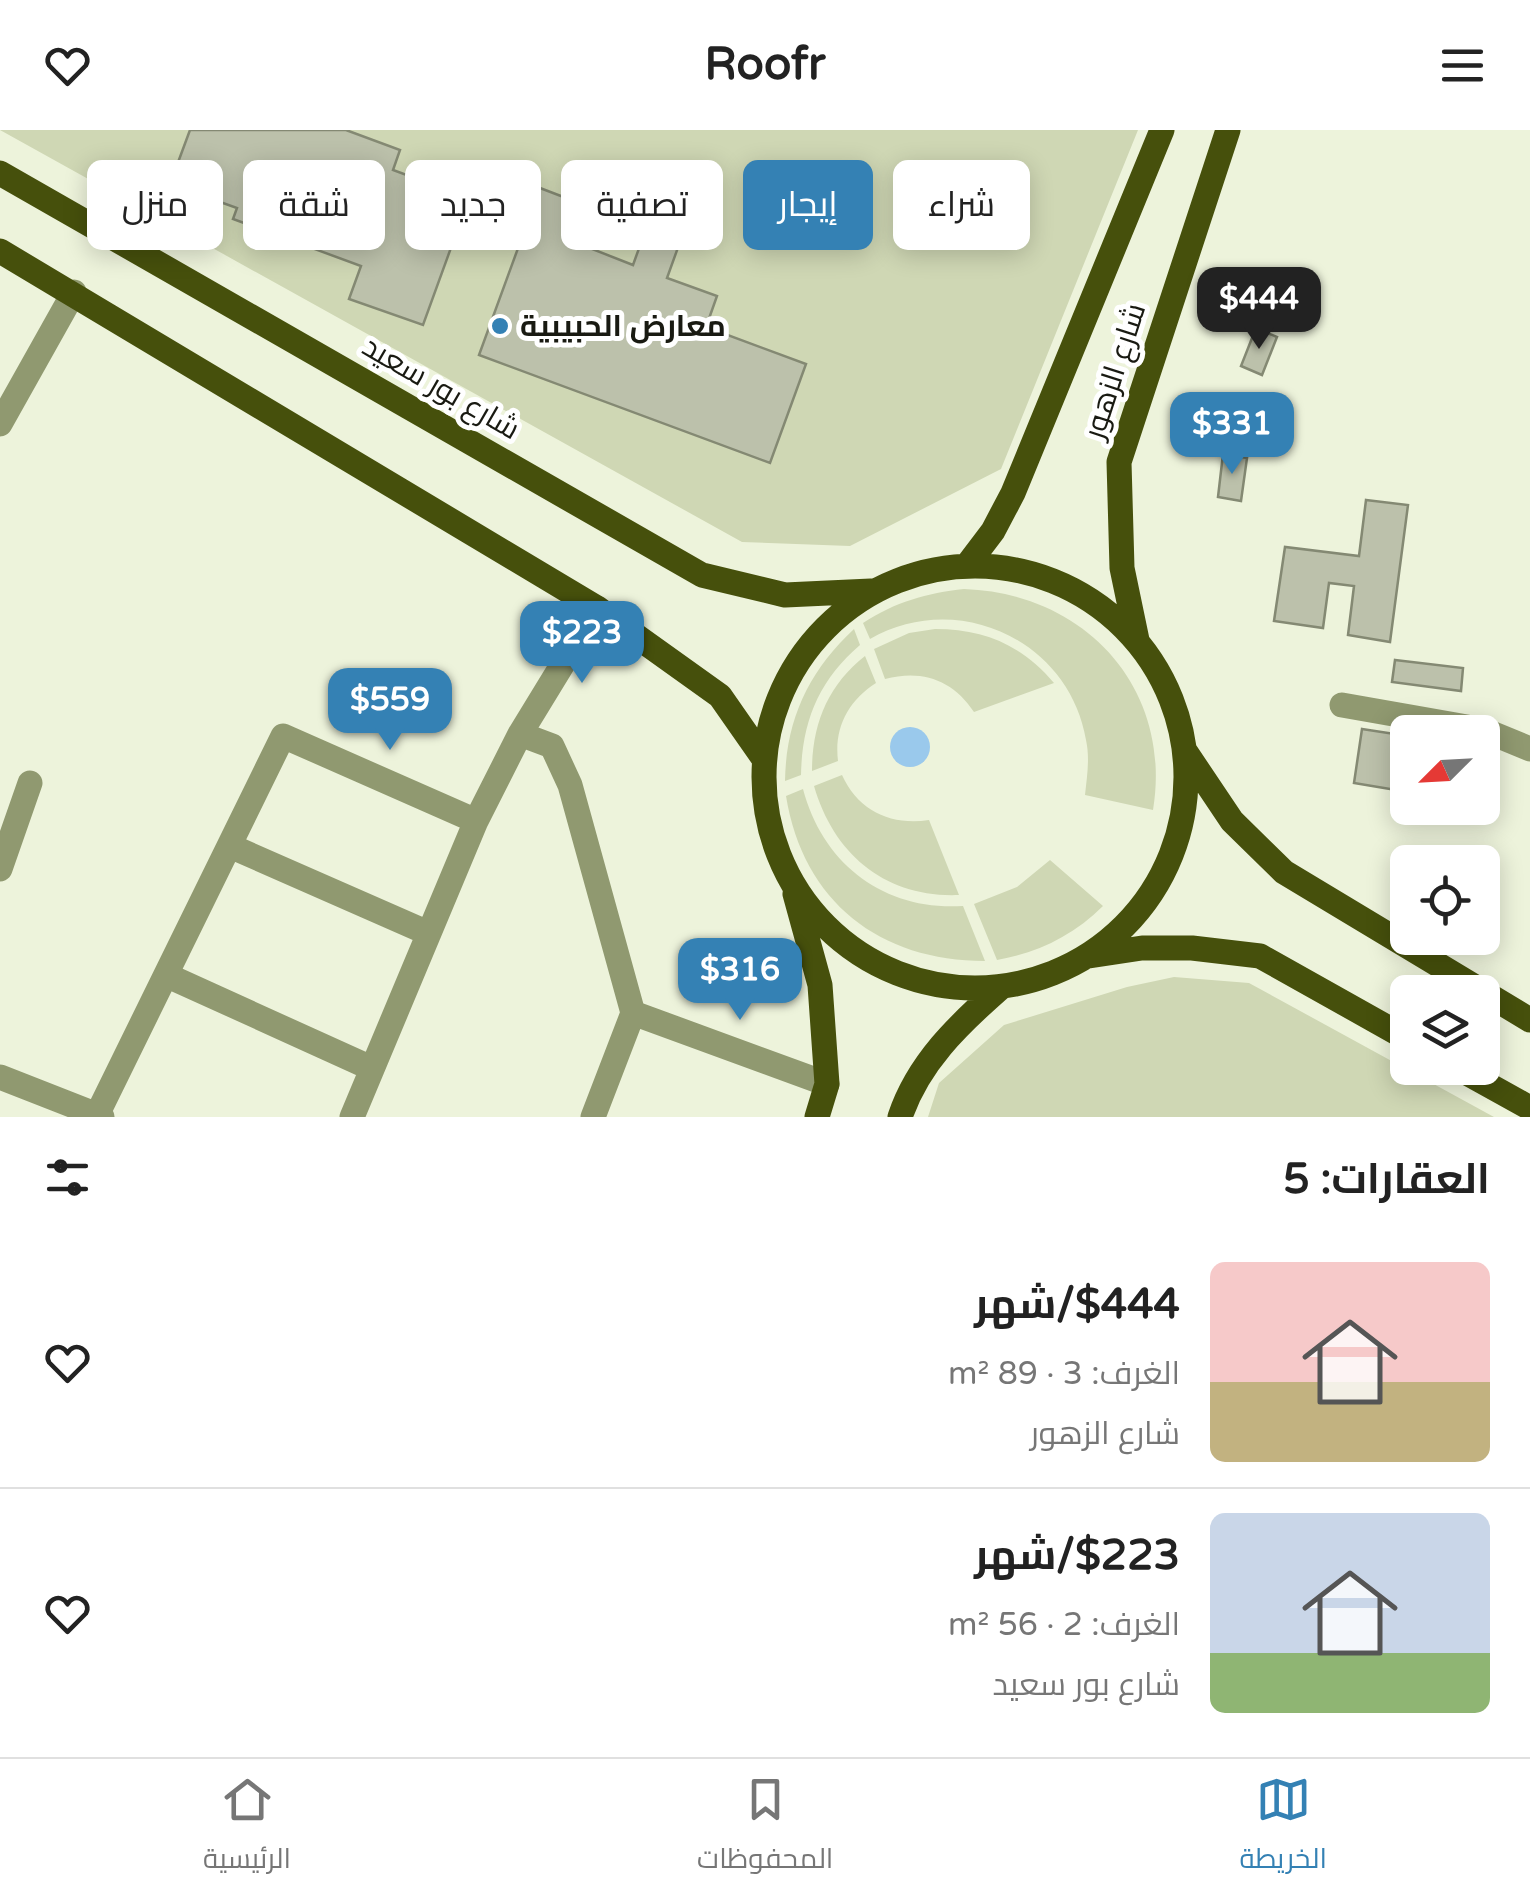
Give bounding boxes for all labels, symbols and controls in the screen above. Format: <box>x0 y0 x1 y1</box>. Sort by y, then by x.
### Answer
icon: heart <box>40 38 95 93</box>
text: Roofr <box>705 38 825 92</box>
icon: menu <box>1435 38 1490 93</box>
chip: منزل <box>87 160 223 250</box>
chip: شقة <box>243 160 385 250</box>
chip: جديد <box>405 160 541 250</box>
chip: تصفية <box>561 160 723 250</box>
chip: إيجار <box>743 160 873 250</box>
chip: شراء <box>893 160 1030 250</box>
pin: $444 <box>1200 267 1318 352</box>
text: $444 <box>1219 280 1299 318</box>
street label: شارع الزهور <box>1075 299 1155 446</box>
place label: معارض الحبيبية <box>520 308 726 345</box>
marker: معارض الحبيبية <box>489 315 511 337</box>
street label: شارع بور سعيد <box>355 328 526 449</box>
pin: $331 <box>1173 392 1291 477</box>
text: $331 <box>1192 405 1272 443</box>
pin: $223 <box>523 601 641 686</box>
text: $223 <box>542 614 622 652</box>
pin: $559 <box>331 668 449 753</box>
text: $559 <box>350 681 430 719</box>
north arrow <box>1390 715 1500 825</box>
map controls <box>1390 715 1500 1085</box>
button: locate <box>1390 845 1500 955</box>
pin: $316 <box>681 938 799 1023</box>
text: $316 <box>700 951 780 989</box>
button: layers <box>1390 975 1500 1085</box>
icon: filters <box>40 1150 95 1205</box>
text: العقارات: 5 <box>1283 1154 1490 1205</box>
text: $444/شهر <box>974 1279 1180 1330</box>
icon: home <box>1290 1302 1410 1422</box>
icon: heart <box>40 1335 95 1390</box>
text: الغرف: 3 · 89 m² <box>948 1355 1180 1393</box>
text: شارع الزهور <box>1030 1415 1180 1453</box>
text: $223/شهر <box>974 1530 1180 1581</box>
icon: home <box>1290 1553 1410 1673</box>
icon: heart <box>40 1586 95 1641</box>
text: الغرف: 2 · 56 m² <box>948 1606 1180 1644</box>
text: شارع بور سعيد <box>993 1666 1180 1704</box>
tab: الرئيسية <box>203 1772 291 1884</box>
tab: المحفوظات <box>697 1772 833 1884</box>
tab: الخريطة <box>1240 1772 1327 1884</box>

